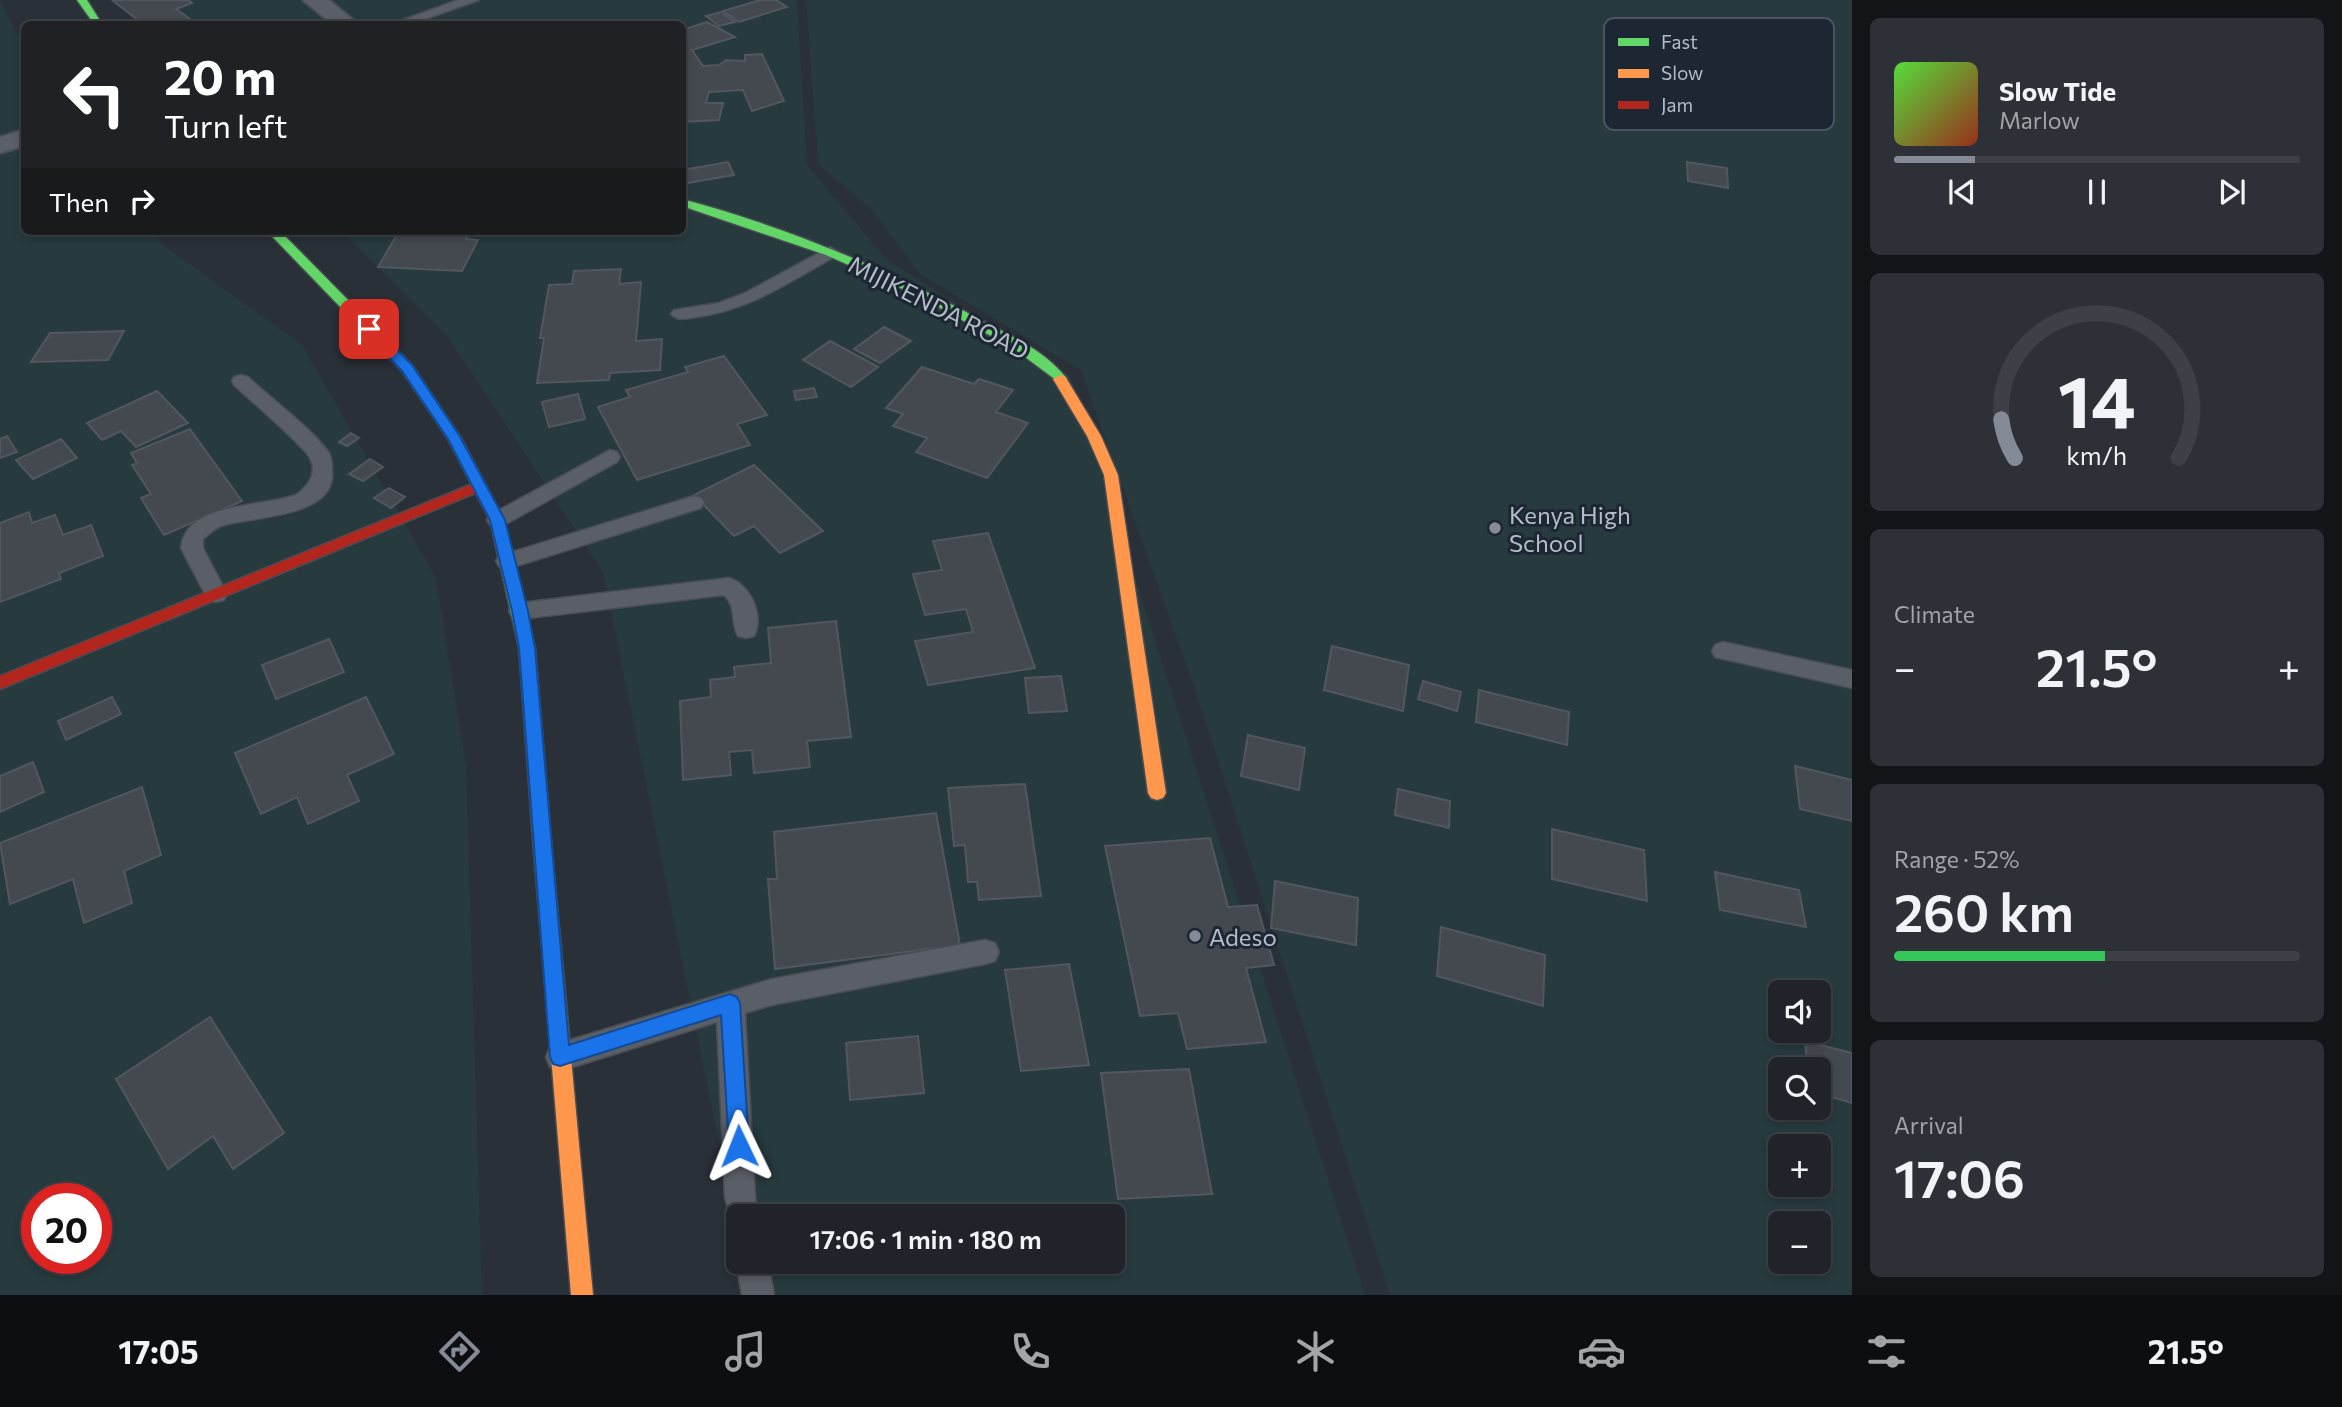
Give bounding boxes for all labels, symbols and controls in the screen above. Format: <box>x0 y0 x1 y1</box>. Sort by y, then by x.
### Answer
legend <box>1604 18 1834 130</box>
text: Fast <box>1661 30 1698 53</box>
text: 20 m <box>164 45 276 105</box>
icon: left <box>49 49 140 140</box>
text: Slow <box>1661 61 1703 84</box>
text: Slow Tide <box>1999 75 2116 106</box>
text: Jam <box>1661 93 1693 116</box>
text: Turn left <box>164 105 288 145</box>
text: Marlow <box>1999 106 2080 134</box>
icon: previous <box>1943 173 1981 211</box>
icon: pause <box>2078 173 2116 211</box>
icon: next <box>2213 173 2251 211</box>
icon: right <box>123 182 161 220</box>
text: Then <box>49 186 109 217</box>
street label: MIJIKENDA ROAD <box>844 249 1034 365</box>
pin <box>339 299 399 359</box>
icon: arrive <box>350 310 388 348</box>
text: 14 <box>2058 355 2136 444</box>
text: km/h <box>2067 440 2127 470</box>
place label: Kenya High School <box>1509 500 1631 557</box>
marker: Kenya High School <box>1487 520 1503 536</box>
text: Climate <box>1894 600 1975 628</box>
text: 21.5° <box>2036 634 2157 698</box>
text: − <box>1894 643 1916 690</box>
text: + <box>2278 643 2300 690</box>
text: Range · 52% <box>1894 845 2019 873</box>
text: 260 km <box>1894 879 2074 943</box>
place label: Adeso <box>1209 922 1277 951</box>
marker: Adeso <box>1187 928 1203 944</box>
map controls <box>1768 980 1831 1274</box>
button: sound <box>1768 980 1831 1043</box>
button: search <box>1768 1057 1831 1120</box>
position arrow <box>702 1109 776 1183</box>
text: Arrival <box>1894 1111 1964 1139</box>
button: + <box>1768 1134 1831 1197</box>
text: 17:06 <box>1894 1145 2025 1209</box>
speed limit sign: 20 <box>21 1183 112 1274</box>
button: − <box>1768 1211 1831 1274</box>
text: 17:06 · 1 min · 180 m <box>809 1223 1042 1254</box>
icon: directions <box>435 1327 484 1376</box>
icon: music <box>721 1327 770 1376</box>
icon: phone <box>1006 1327 1055 1376</box>
icon: climate <box>1291 1327 1340 1376</box>
icon: car <box>1577 1327 1626 1376</box>
icon: filters <box>1862 1327 1911 1376</box>
text: 17:05 <box>118 1331 199 1371</box>
text: 21.5° <box>2148 1331 2224 1371</box>

